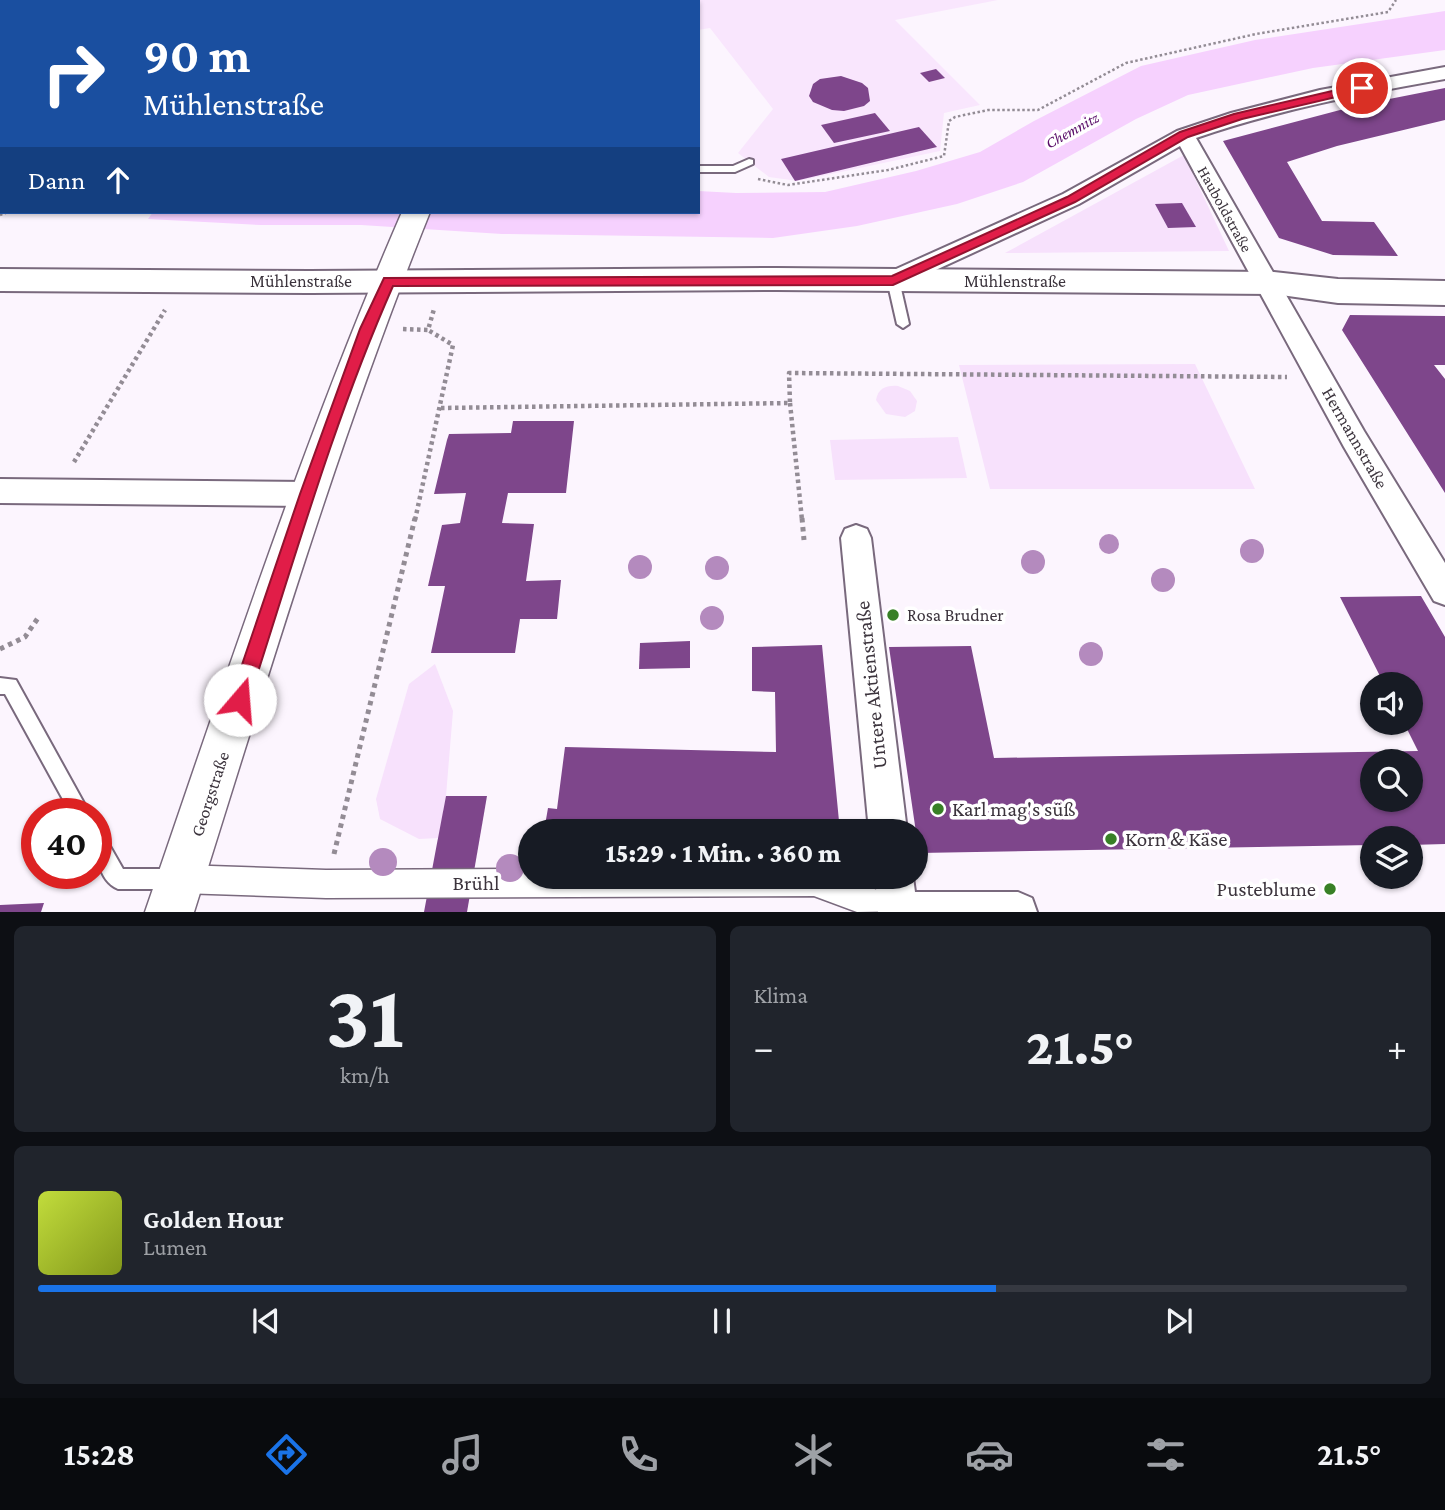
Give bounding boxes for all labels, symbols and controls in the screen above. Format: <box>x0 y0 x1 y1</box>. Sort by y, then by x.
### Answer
icon: right <box>28 28 119 119</box>
text: 90 m <box>143 28 250 83</box>
pin <box>1332 58 1392 118</box>
icon: arrive <box>1343 69 1381 107</box>
text: Mühlenstraße <box>143 86 324 122</box>
water label: Chemnitz <box>1042 108 1102 152</box>
icon: ahead <box>99 161 137 199</box>
street label: Hauboldstraße <box>1194 163 1256 255</box>
text: Dann <box>28 166 85 195</box>
street label: Mühlenstraße <box>250 271 352 291</box>
street label: Mühlenstraße <box>964 271 1066 291</box>
street label: Hermannstraße <box>1318 384 1392 492</box>
street label: Untere Aktienstraße <box>850 600 892 770</box>
place label: Rosa Brudner <box>907 605 1004 625</box>
marker: Rosa Brudner <box>885 607 901 623</box>
position arrow <box>203 663 277 737</box>
map controls <box>1360 672 1423 889</box>
button: sound <box>1360 672 1423 735</box>
street label: Georgstraße <box>187 749 233 839</box>
button: search <box>1360 749 1423 812</box>
place label: Karl mag's süß <box>952 797 1075 821</box>
speed limit sign: 40 <box>21 798 112 889</box>
marker: Karl mag's süß <box>930 801 946 817</box>
button: layers <box>1360 826 1423 889</box>
place label: Korn & Käse <box>1125 827 1228 851</box>
marker: Korn & Käse <box>1103 831 1119 847</box>
text: 15:29 · 1 Min. · 360 m <box>605 839 841 868</box>
street label: Brühl <box>453 871 499 895</box>
place label: Pusteblume <box>1217 877 1316 901</box>
marker: Pusteblume <box>1322 881 1338 897</box>
text: 31 <box>326 965 404 1067</box>
text: Klima <box>754 982 808 1008</box>
text: 21.5° <box>1026 1017 1134 1075</box>
text: − <box>754 1026 774 1068</box>
text: + <box>1387 1026 1407 1068</box>
text: km/h <box>340 1062 390 1088</box>
text: Golden Hour <box>143 1205 284 1234</box>
text: Lumen <box>143 1234 207 1260</box>
icon: previous <box>247 1302 285 1340</box>
icon: pause <box>703 1302 741 1340</box>
icon: next <box>1160 1302 1198 1340</box>
icon: directions <box>262 1430 311 1479</box>
icon: music <box>438 1430 487 1479</box>
icon: phone <box>614 1430 663 1479</box>
icon: climate <box>789 1430 838 1479</box>
icon: car <box>965 1430 1014 1479</box>
icon: filters <box>1141 1430 1190 1479</box>
text: 15:28 <box>63 1436 135 1472</box>
text: 21.5° <box>1317 1436 1382 1472</box>

